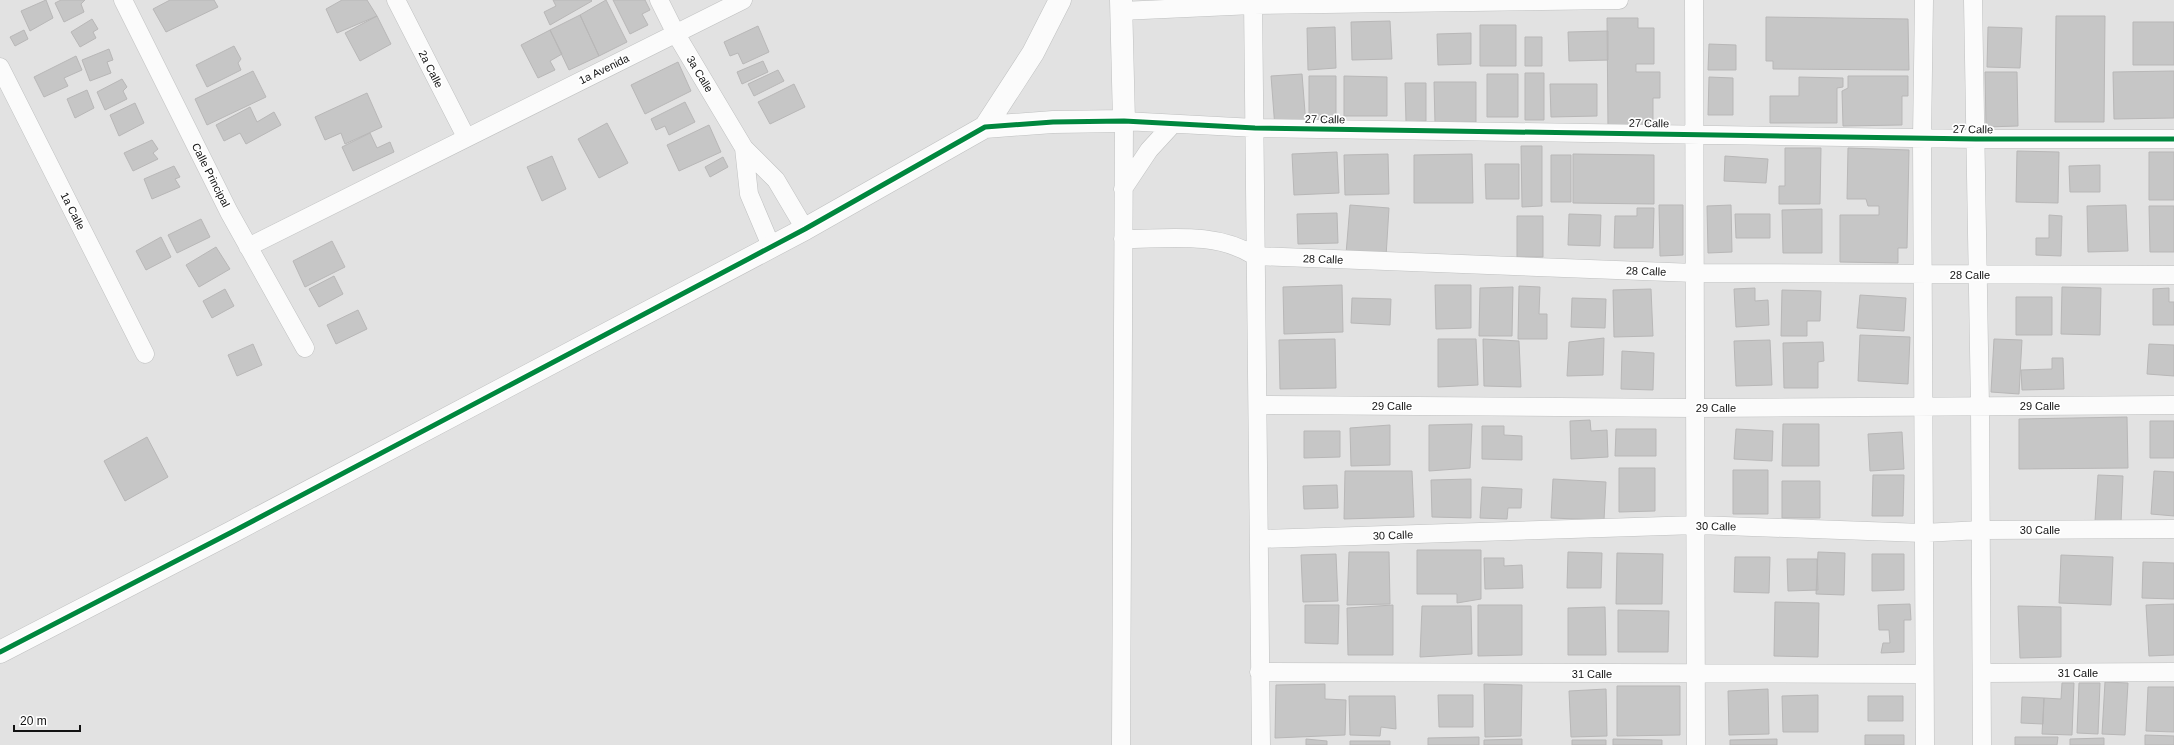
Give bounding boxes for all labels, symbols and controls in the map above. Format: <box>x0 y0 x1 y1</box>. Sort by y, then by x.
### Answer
street label: 2a Calle <box>416 48 446 90</box>
street label: 1a Avenida <box>577 51 632 86</box>
street label: 3a Calle <box>684 54 716 94</box>
street label: 27 Calle <box>1305 113 1345 125</box>
street label: 27 Calle <box>1629 117 1669 129</box>
street label: 27 Calle <box>1953 123 1993 135</box>
street label: Calle Principal <box>190 141 232 209</box>
street label: 1a Calle <box>58 190 88 232</box>
street label: 28 Calle <box>1303 252 1343 266</box>
street label: 28 Calle <box>1626 264 1666 278</box>
street label: 28 Calle <box>1950 269 1990 281</box>
street label: 29 Calle <box>1372 400 1412 412</box>
street label: 29 Calle <box>2020 400 2060 412</box>
street label: 29 Calle <box>1696 402 1736 414</box>
street label: 30 Calle <box>1696 520 1736 532</box>
street label: 30 Calle <box>2020 524 2060 536</box>
street label: 30 Calle <box>1373 528 1413 542</box>
street label: 31 Calle <box>2058 667 2098 679</box>
street label: 31 Calle <box>1572 668 1612 680</box>
scale bar <box>14 707 80 733</box>
text: 20 m <box>20 714 47 728</box>

